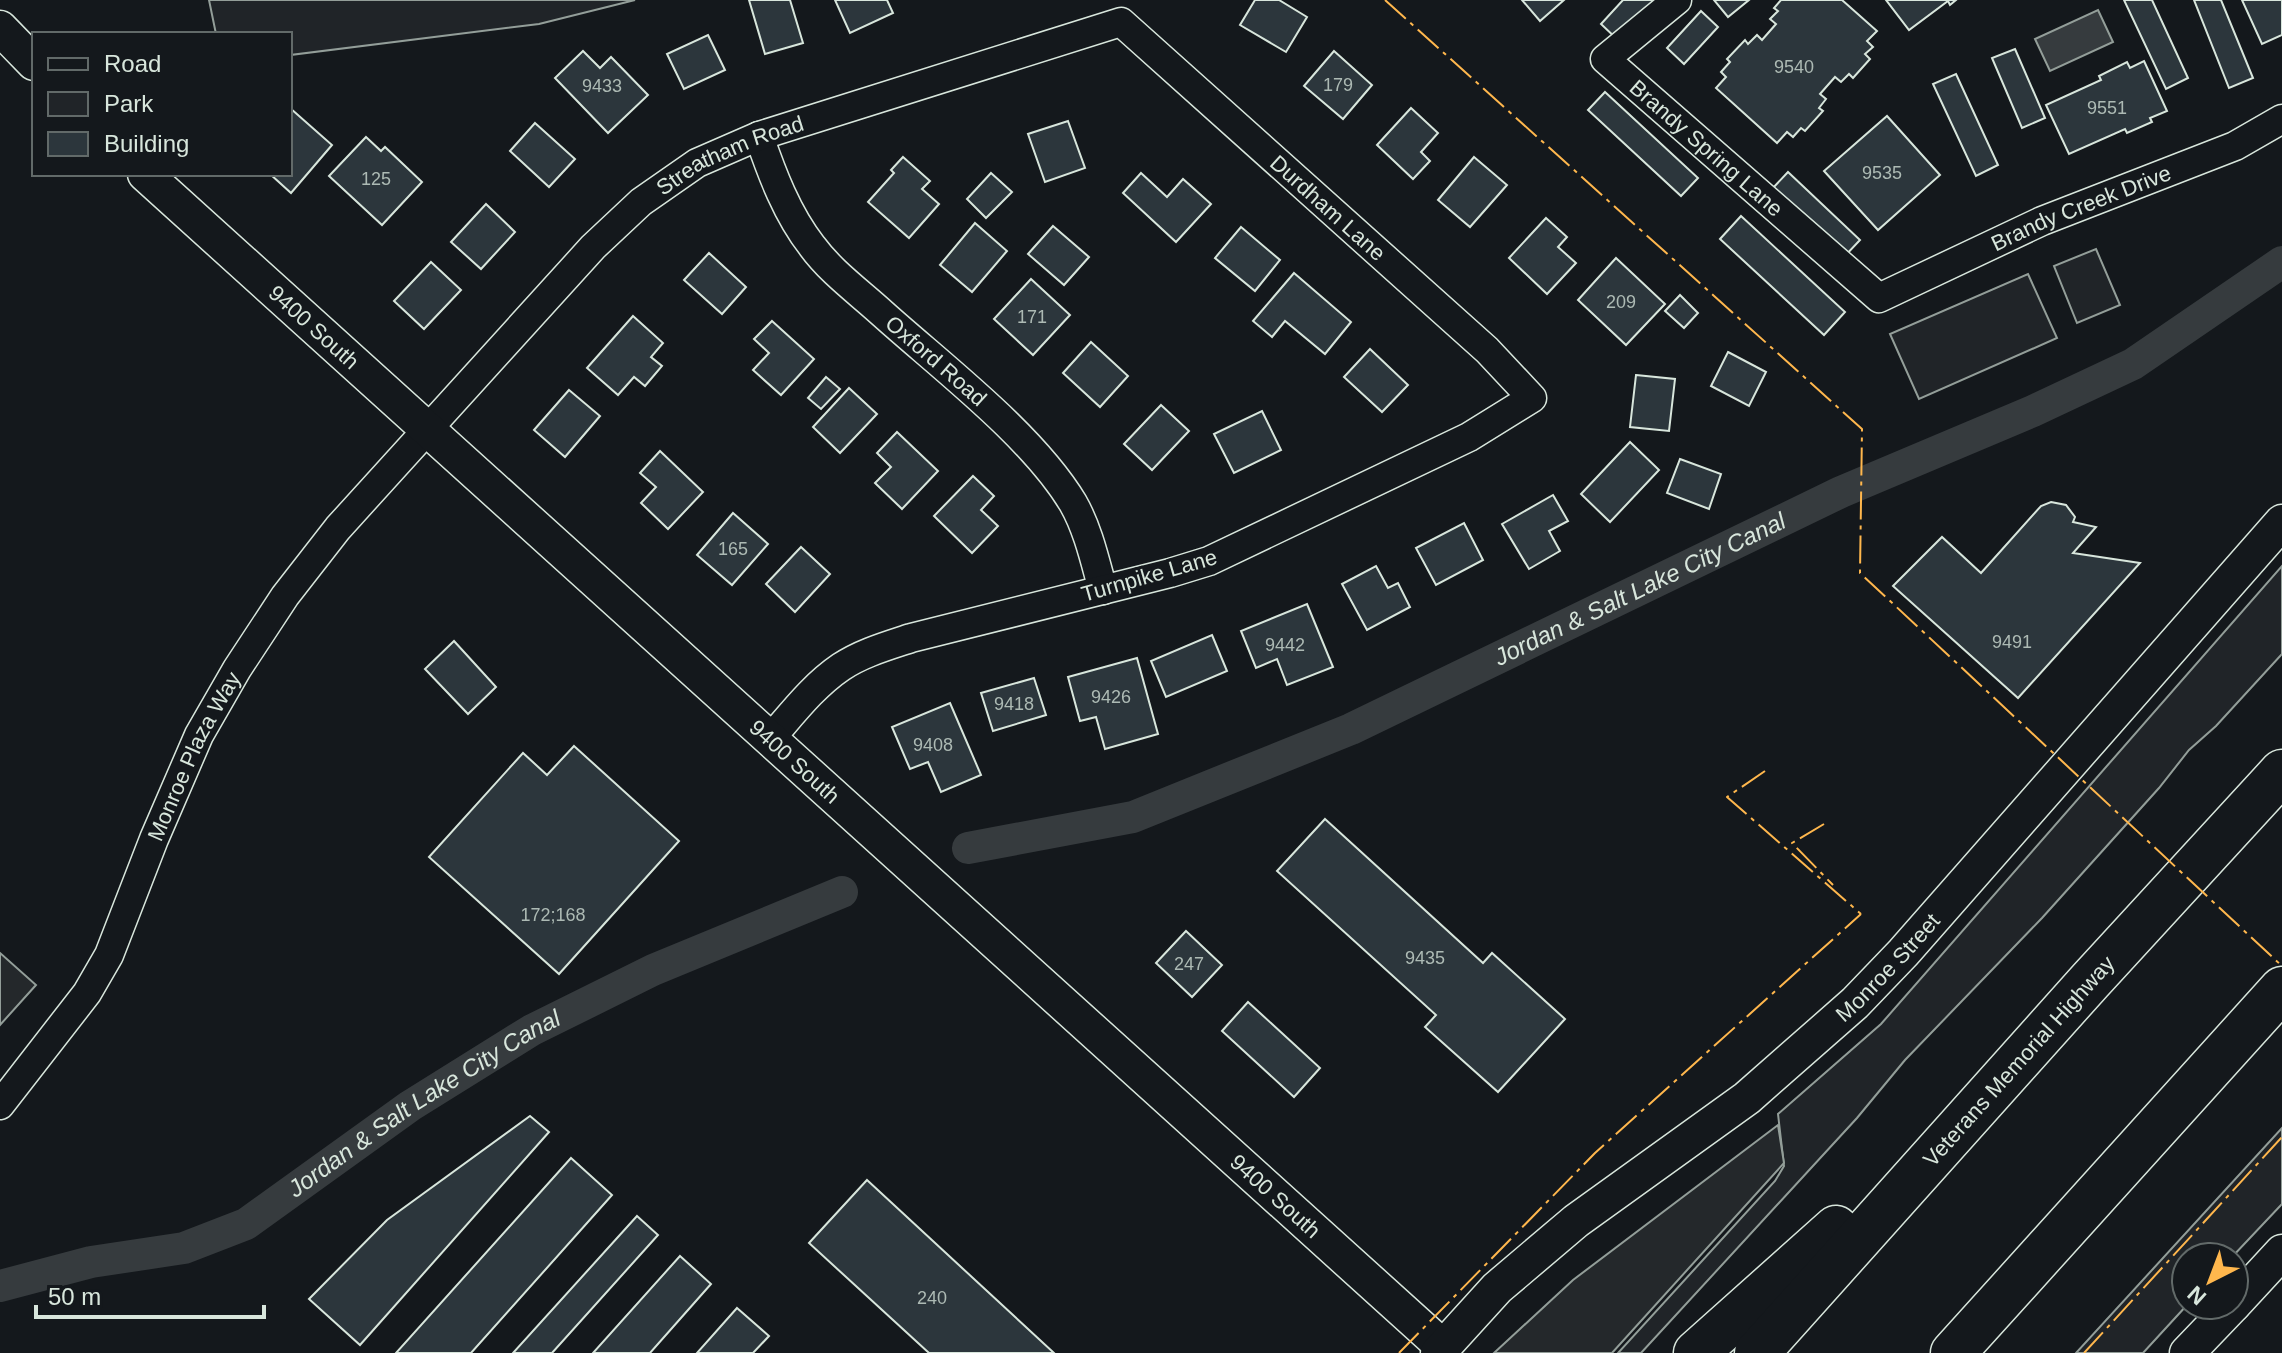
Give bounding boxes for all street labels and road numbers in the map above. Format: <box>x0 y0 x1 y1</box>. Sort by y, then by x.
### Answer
street label: Brandy Spring Lane <box>1625 75 1788 221</box>
street label: Streatham Road <box>652 111 807 200</box>
street label: Durdham Lane <box>1265 150 1390 266</box>
street label: Brandy Creek Drive <box>1987 160 2174 256</box>
street label: 9400 South <box>264 280 364 374</box>
street label: Oxford Road <box>880 310 991 411</box>
street label: Turnpike Lane <box>1078 544 1220 607</box>
street label: Monroe Plaza Way <box>143 667 246 845</box>
street label: 9400 South <box>744 715 845 809</box>
street label: Monroe Street <box>1831 909 1945 1027</box>
street label: Veterans Memorial Highway <box>1918 951 2120 1172</box>
street label: 9400 South <box>1225 1149 1326 1243</box>

